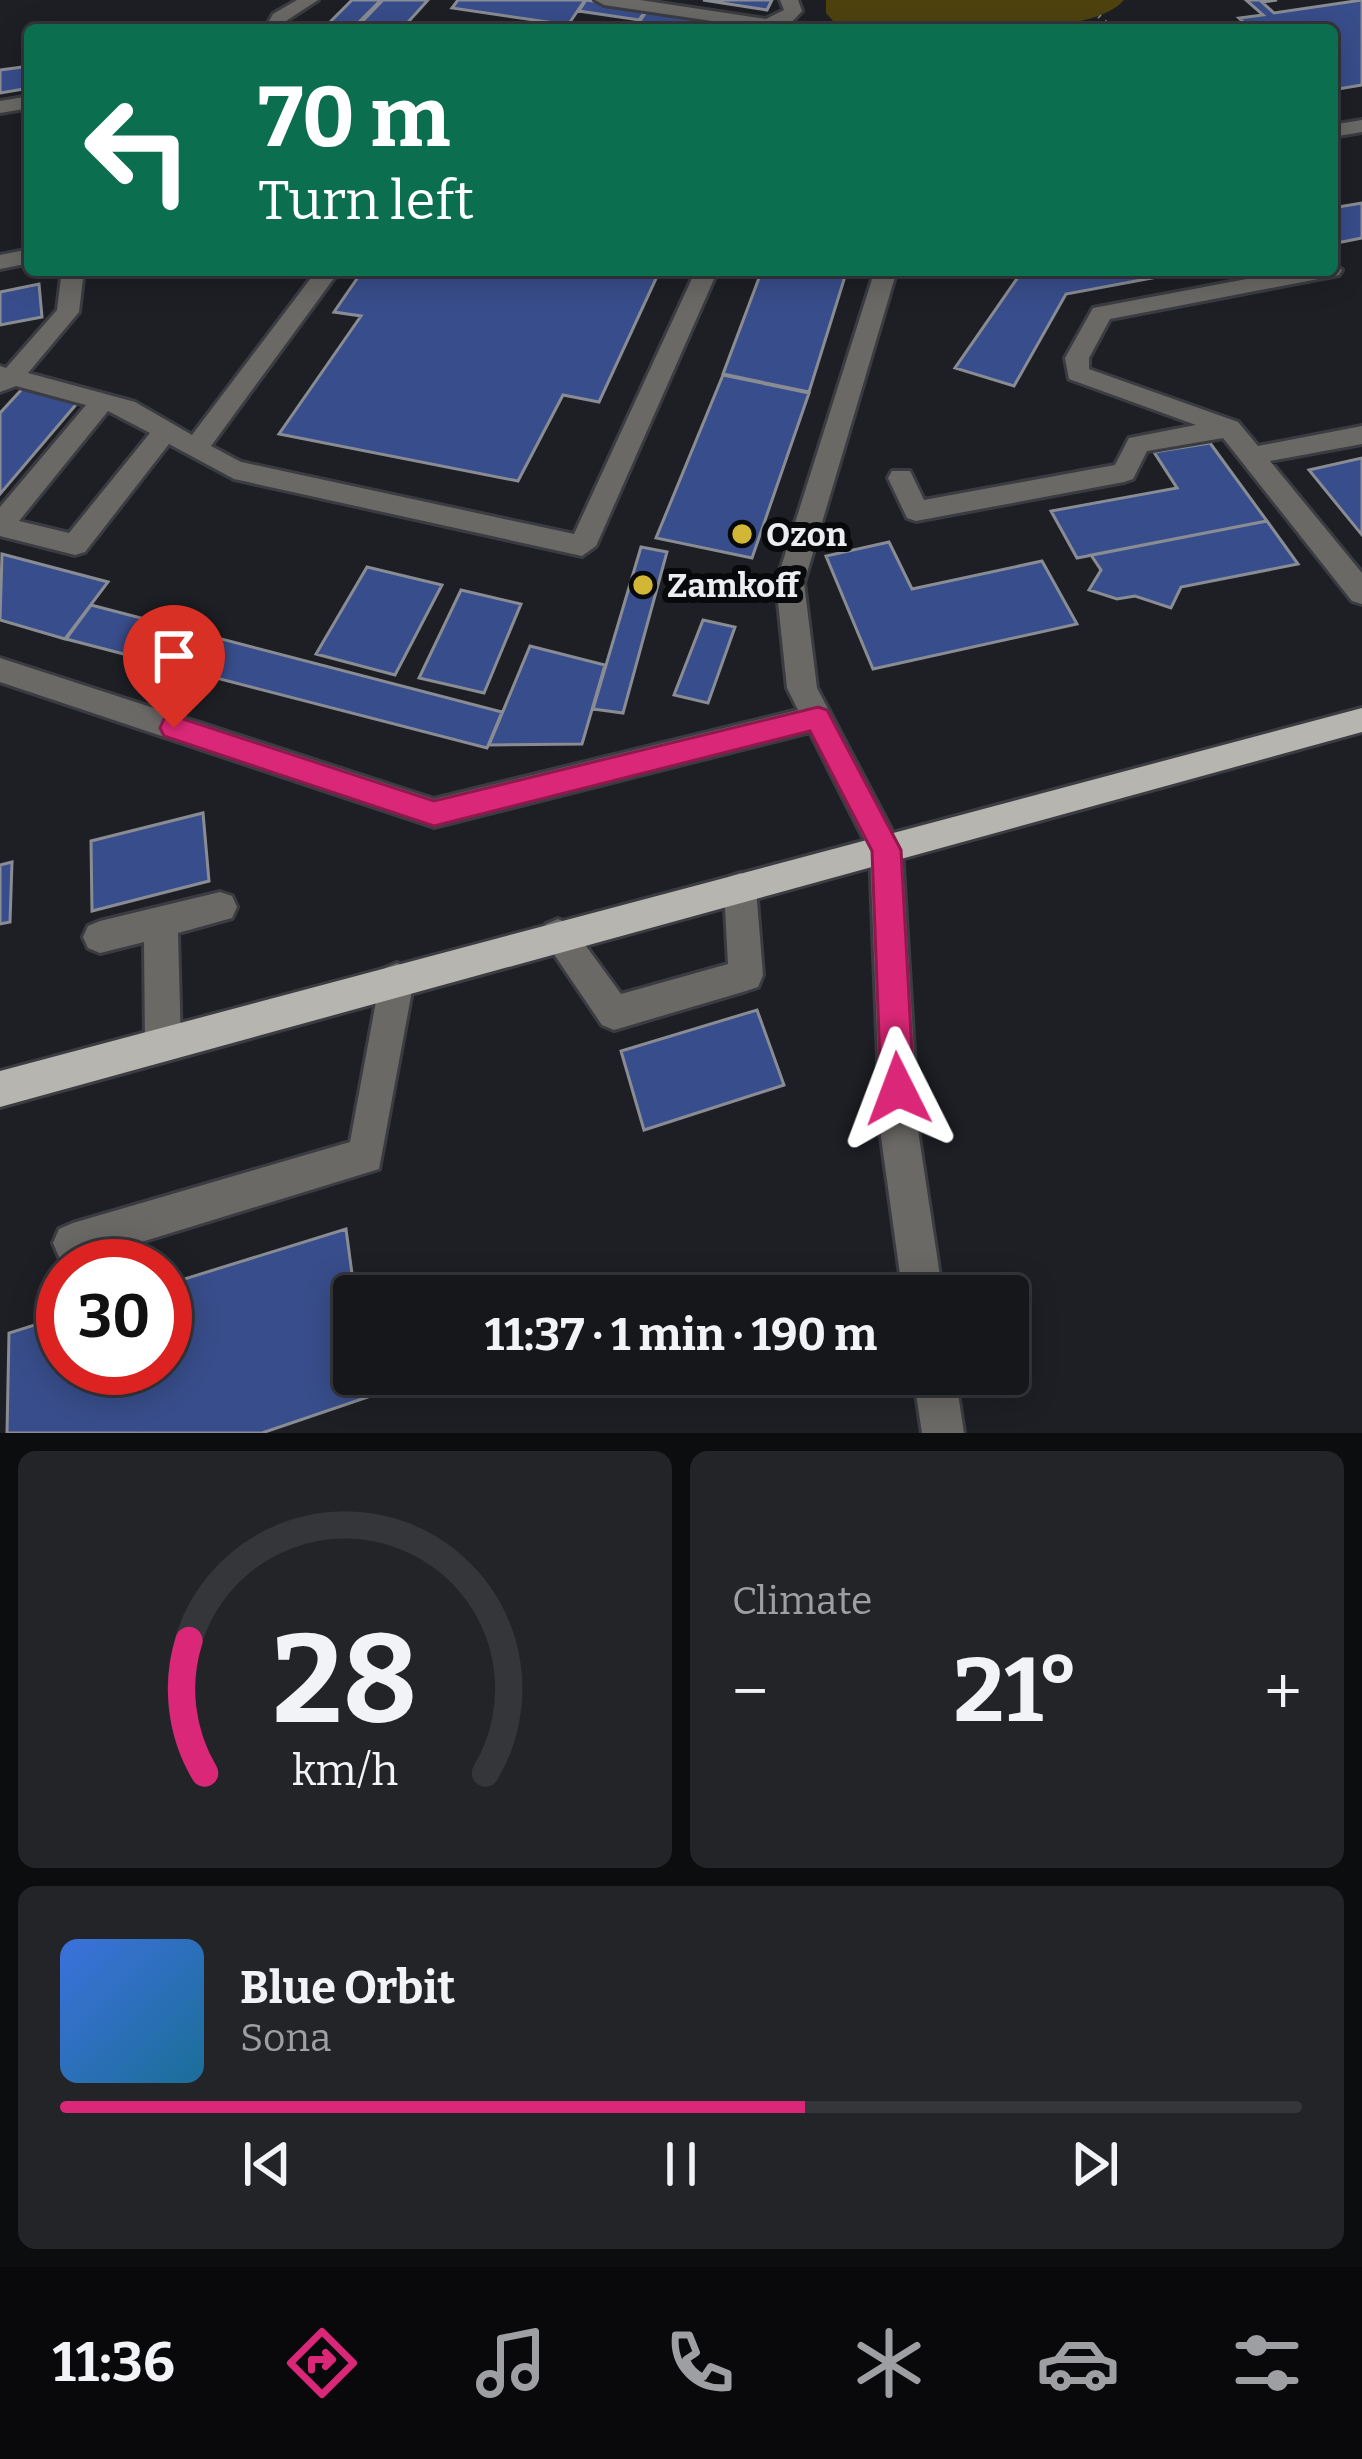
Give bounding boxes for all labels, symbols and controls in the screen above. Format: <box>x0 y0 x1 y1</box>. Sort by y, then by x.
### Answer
text: 70 m <box>258 67 450 168</box>
icon: left <box>60 72 216 228</box>
text: Turn left <box>258 169 474 233</box>
place label: Ozon <box>766 515 847 555</box>
marker: Ozon <box>729 521 755 547</box>
place label: Zamkoff <box>667 566 801 606</box>
marker: Zamkoff <box>630 572 656 598</box>
pin <box>123 605 225 728</box>
icon: arrive <box>141 623 207 689</box>
position arrow <box>835 1026 961 1152</box>
speed limit sign: 30 <box>36 1239 192 1395</box>
text: 11:37 · 1 min · 190 m <box>485 1308 877 1362</box>
text: Climate <box>732 1578 872 1624</box>
text: 28 <box>272 1605 418 1755</box>
text: 21° <box>954 1637 1079 1745</box>
text: − <box>732 1652 768 1731</box>
text: + <box>1264 1652 1302 1731</box>
text: km/h <box>292 1744 398 1795</box>
text: Blue Orbit <box>240 1961 455 2015</box>
text: Sona <box>240 2015 331 2061</box>
icon: previous <box>234 2131 300 2197</box>
icon: pause <box>648 2131 714 2197</box>
icon: next <box>1062 2131 1128 2197</box>
icon: directions <box>280 2321 364 2405</box>
icon: music <box>469 2321 553 2405</box>
icon: phone <box>658 2321 742 2405</box>
icon: climate <box>847 2321 931 2405</box>
icon: car <box>1036 2321 1120 2405</box>
icon: filters <box>1225 2321 1309 2405</box>
text: 11:36 <box>53 2331 175 2395</box>

